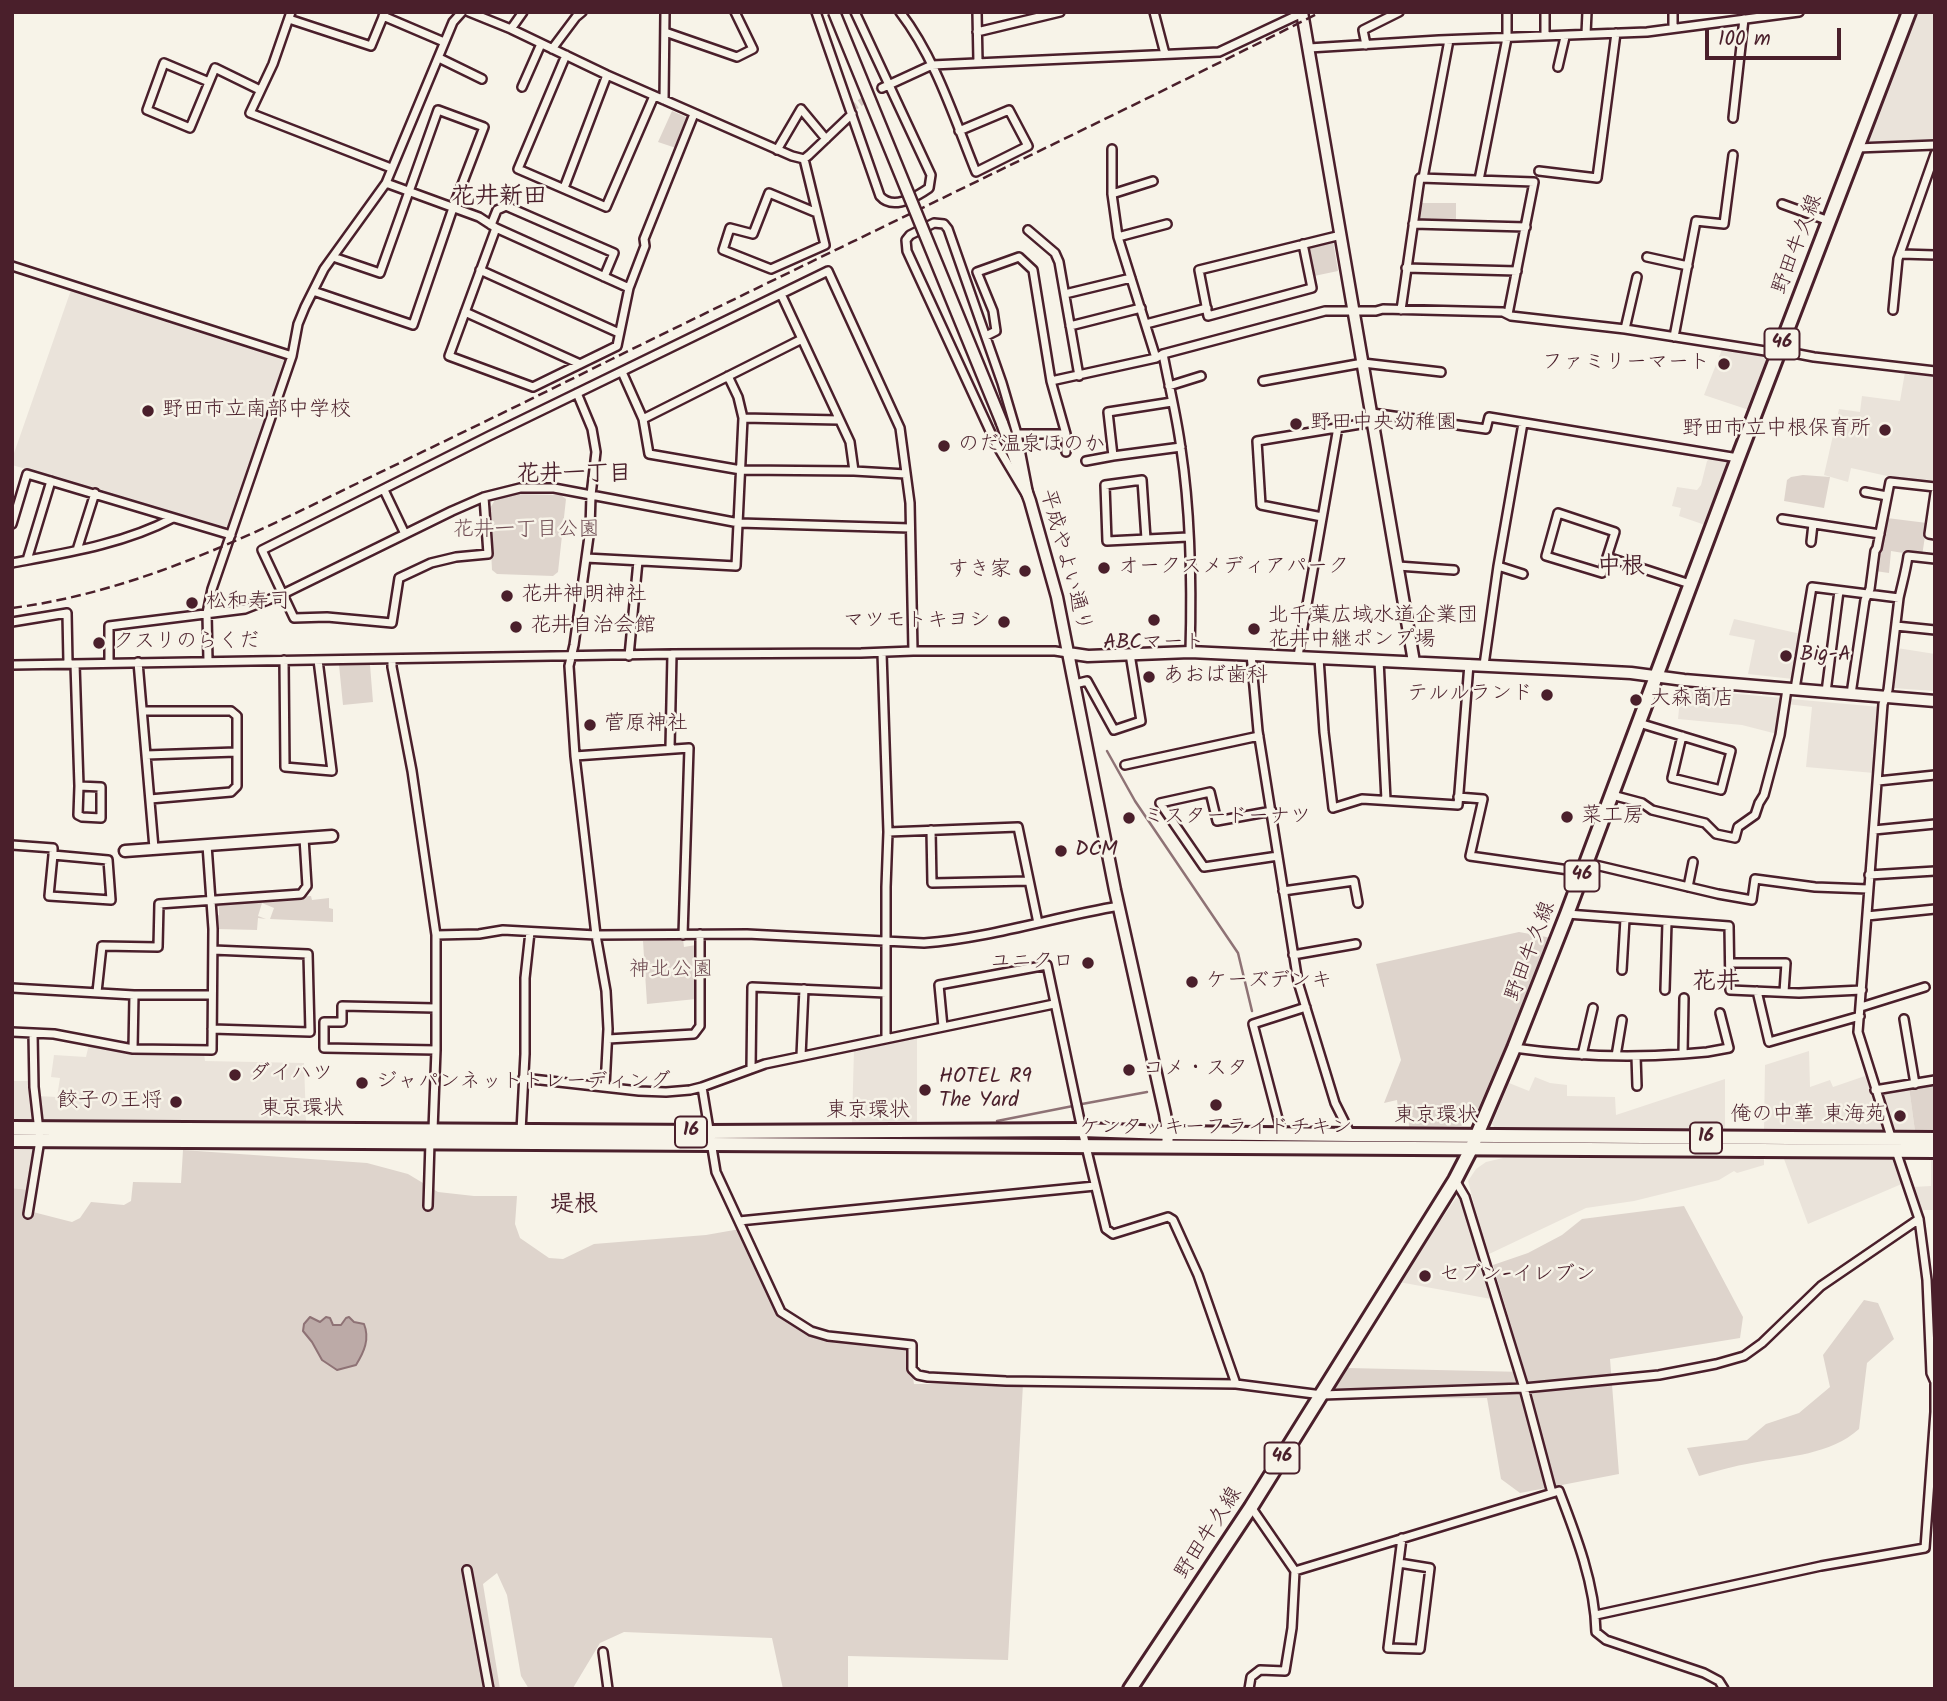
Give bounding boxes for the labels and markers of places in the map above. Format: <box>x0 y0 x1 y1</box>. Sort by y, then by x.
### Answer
place label: ファミリーマート <box>1542 351 1710 377</box>
marker: ファミリーマート <box>1716 356 1732 372</box>
place label: 野田市立南部中学校 <box>162 398 351 424</box>
marker: 野田市立南部中学校 <box>140 403 156 419</box>
place label: 野田中央幼稚園 <box>1310 411 1457 437</box>
marker: 野田中央幼稚園 <box>1288 416 1304 432</box>
place label: 野田市立中根保育所 <box>1682 417 1871 443</box>
marker: 野田市立中根保育所 <box>1877 422 1893 438</box>
place label: のだ温泉ほのか <box>958 433 1105 459</box>
marker: のだ温泉ほのか <box>936 438 952 454</box>
place label: オークスメディアパーク <box>1118 555 1349 581</box>
place label: すき家 <box>948 558 1011 584</box>
marker: オークスメディアパーク <box>1096 560 1112 576</box>
marker: すき家 <box>1017 563 1033 579</box>
place label: 花井神明神社 <box>521 583 647 609</box>
marker: 花井神明神社 <box>499 588 515 604</box>
place label: 松和寿司 <box>206 590 290 616</box>
marker: 松和寿司 <box>184 595 200 611</box>
place label: 北千葉広域水道企業団 花井中継ポンプ場 <box>1268 604 1478 654</box>
place label: マツモトキヨシ <box>843 609 990 635</box>
marker: ABCマート <box>1146 612 1162 628</box>
place label: 花井自治会館 <box>530 614 656 640</box>
marker: マツモトキヨシ <box>996 614 1012 630</box>
marker: 花井自治会館 <box>508 619 524 635</box>
marker: 北千葉広域水道企業団 花井中継ポンプ場 <box>1246 621 1262 637</box>
place label: クスリのらくだ <box>113 630 260 656</box>
place label: ABCマート <box>1103 631 1205 657</box>
marker: クスリのらくだ <box>91 635 107 651</box>
place label: Big-A <box>1800 643 1851 669</box>
marker: Big-A <box>1778 648 1794 664</box>
place label: あおば歯科 <box>1163 664 1268 690</box>
marker: あおば歯科 <box>1141 669 1157 685</box>
place label: テルルランド <box>1407 682 1533 708</box>
marker: テルルランド <box>1539 687 1555 703</box>
place label: 大森商店 <box>1650 687 1734 713</box>
marker: 大森商店 <box>1628 692 1644 708</box>
place label: 菅原神社 <box>604 712 688 738</box>
marker: 菅原神社 <box>582 717 598 733</box>
place label: 菜工房 <box>1581 804 1644 830</box>
place label: ミスタードーナツ <box>1143 805 1311 831</box>
marker: 菜工房 <box>1559 809 1575 825</box>
marker: ミスタードーナツ <box>1121 810 1137 826</box>
place label: DCM <box>1075 838 1118 864</box>
marker: DCM <box>1053 843 1069 859</box>
place label: ユニクロ <box>990 950 1074 976</box>
marker: ユニクロ <box>1080 955 1096 971</box>
place label: ケーズデンキ <box>1206 969 1332 995</box>
marker: ケーズデンキ <box>1184 974 1200 990</box>
place label: コメ・スタ <box>1143 1057 1248 1083</box>
place label: ダイハツ <box>249 1062 333 1088</box>
marker: コメ・スタ <box>1121 1062 1137 1078</box>
place label: HOTEL R9 The Yard <box>939 1065 1032 1115</box>
marker: ダイハツ <box>227 1067 243 1083</box>
place label: ジャパンネットトレーディング <box>376 1070 671 1096</box>
marker: ジャパンネットトレーディング <box>354 1075 370 1091</box>
marker: HOTEL R9 The Yard <box>917 1082 933 1098</box>
place label: 餃子の王将 <box>57 1089 162 1115</box>
marker: 餃子の王将 <box>168 1094 184 1110</box>
marker: ケンタッキーフライドチキン <box>1208 1097 1224 1113</box>
place label: 俺の中華 東海苑 <box>1731 1103 1886 1129</box>
marker: 俺の中華 東海苑 <box>1892 1108 1908 1124</box>
place label: ケンタッキーフライドチキン <box>1080 1116 1352 1142</box>
place label: セブン-イレブン <box>1439 1263 1596 1289</box>
marker: セブン-イレブン <box>1417 1268 1433 1284</box>

